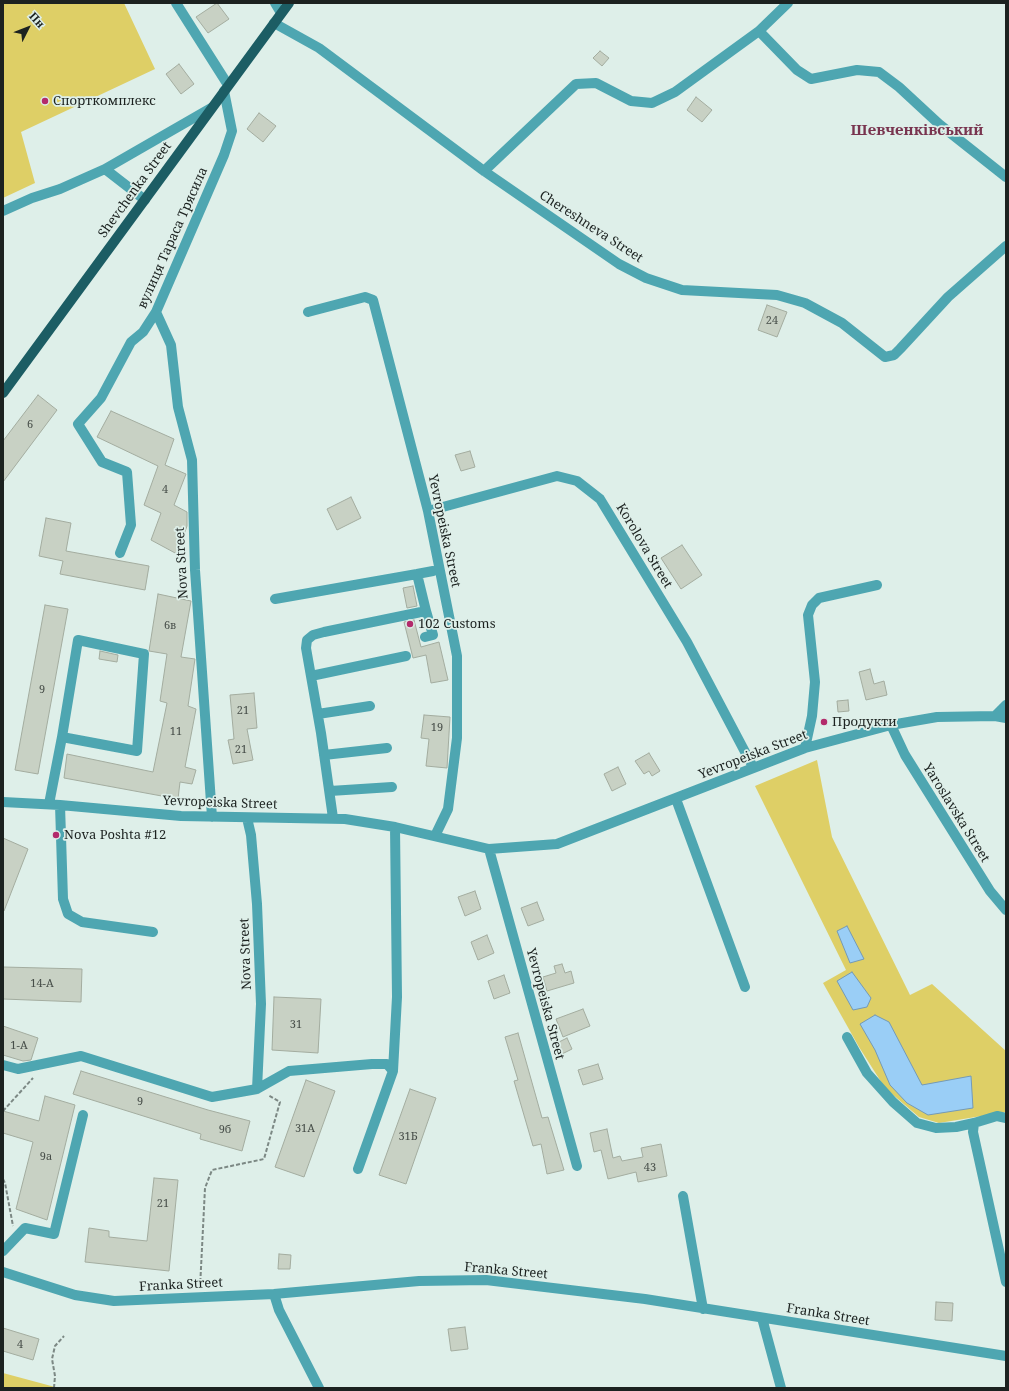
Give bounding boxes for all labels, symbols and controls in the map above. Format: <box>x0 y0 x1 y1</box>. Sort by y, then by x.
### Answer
north arrow <box>8 8 48 48</box>
text: Пн <box>26 9 48 31</box>
place label: Спорткомплекс <box>53 93 156 109</box>
marker: Спорткомплекс <box>40 96 50 106</box>
district label: Шевченківський <box>851 122 983 140</box>
street label: Shevchenka Street <box>95 139 175 241</box>
street label: вулиця Тараса Трясила <box>135 165 211 311</box>
street label: Chereshneva Street <box>536 188 646 266</box>
house number: 24 <box>766 314 778 328</box>
house number: 6 <box>27 418 33 432</box>
street label: Yevropeiska Street <box>424 473 464 589</box>
house number: 4 <box>162 483 168 497</box>
street label: Korolova Street <box>613 501 675 591</box>
street label: Nova Street <box>172 527 192 599</box>
place label: 102 Customs <box>418 616 496 632</box>
house number: 6в <box>164 619 176 633</box>
marker: 102 Customs <box>405 619 415 629</box>
house number: 9 <box>39 683 45 697</box>
house number: 21 <box>237 704 249 718</box>
place label: Продукти <box>832 714 897 730</box>
marker: Продукти <box>819 717 829 727</box>
house number: 19 <box>431 721 443 735</box>
house number: 11 <box>170 725 182 739</box>
street label: Yevropeiska Street <box>697 727 809 783</box>
house number: 21 <box>235 743 247 757</box>
street label: Yaroslavska Street <box>919 761 993 865</box>
street label: Yevropeiska Street <box>162 793 278 813</box>
place label: Nova Poshta #12 <box>64 827 166 843</box>
marker: Nova Poshta #12 <box>51 830 61 840</box>
street label: Nova Street <box>237 918 255 990</box>
street label: Yevropeiska Street <box>523 947 567 1061</box>
house number: 14-А <box>30 977 54 991</box>
house number: 31 <box>290 1018 302 1032</box>
house number: 1-А <box>10 1039 28 1053</box>
house number: 9 <box>137 1095 143 1109</box>
house number: 31А <box>295 1122 315 1136</box>
house number: 9б <box>219 1123 231 1137</box>
house number: 31Б <box>398 1130 418 1144</box>
house number: 9а <box>40 1150 52 1164</box>
house number: 43 <box>644 1161 656 1175</box>
house number: 21 <box>157 1197 169 1211</box>
street label: Franka Street <box>464 1260 548 1282</box>
street label: Franka Street <box>139 1275 223 1295</box>
street label: Franka Street <box>785 1301 871 1329</box>
house number: 4 <box>17 1338 23 1352</box>

